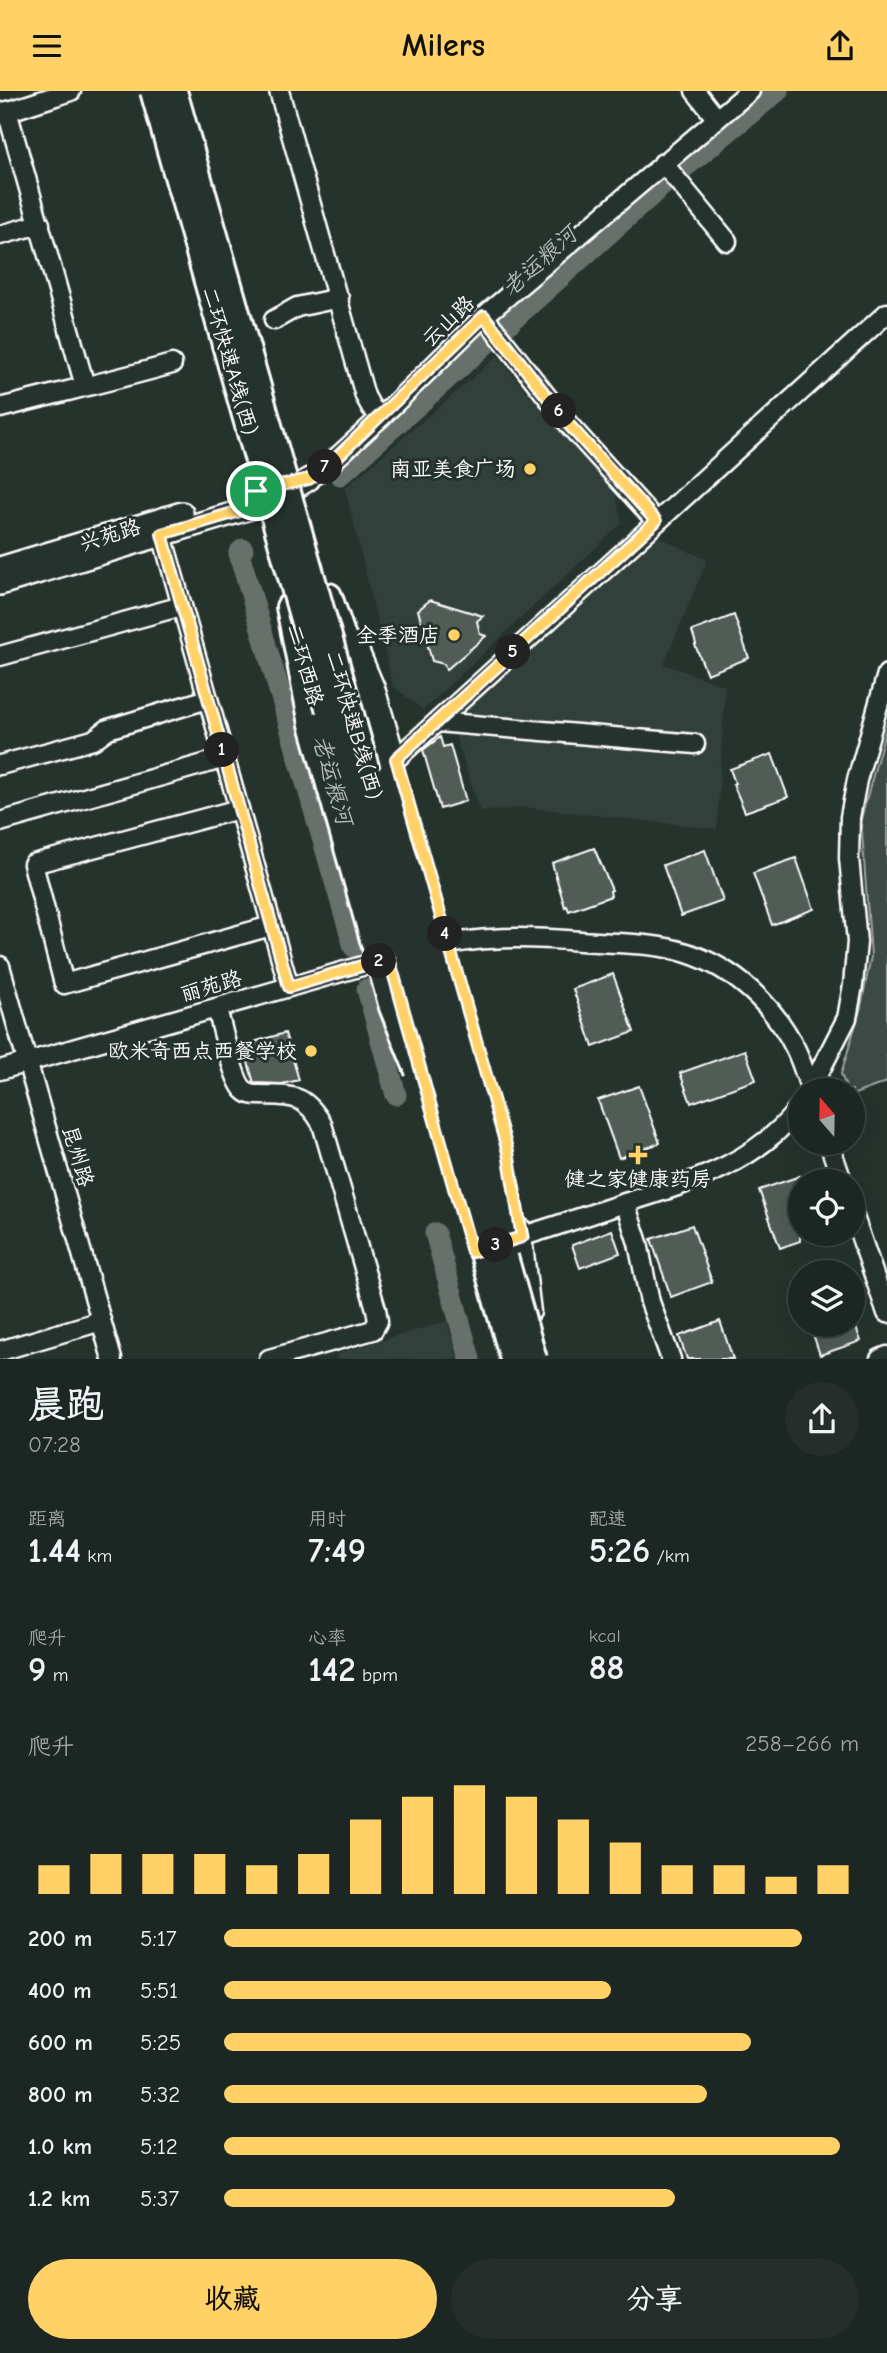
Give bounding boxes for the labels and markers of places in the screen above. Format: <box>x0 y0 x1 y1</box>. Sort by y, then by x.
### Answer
pin: 6 <box>542 393 576 429</box>
pin: 7 <box>308 449 342 485</box>
place label: 南亚美食广场 <box>390 457 516 481</box>
pin <box>226 461 286 521</box>
marker: 南亚美食广场 <box>522 461 538 477</box>
place label: 全季酒店 <box>356 623 440 647</box>
marker: 全季酒店 <box>446 627 462 643</box>
pin: 5 <box>496 635 530 669</box>
pin: 1 <box>204 733 240 767</box>
pin: 4 <box>428 917 462 951</box>
pin: 2 <box>362 943 396 979</box>
place label: 欧米奇西点西餐学校 <box>108 1039 297 1063</box>
marker: 欧米奇西点西餐学校 <box>303 1043 319 1059</box>
marker: 健之家健康药房 <box>630 1147 646 1163</box>
place label: 健之家健康药房 <box>565 1167 712 1191</box>
pin: 3 <box>478 1227 514 1263</box>

